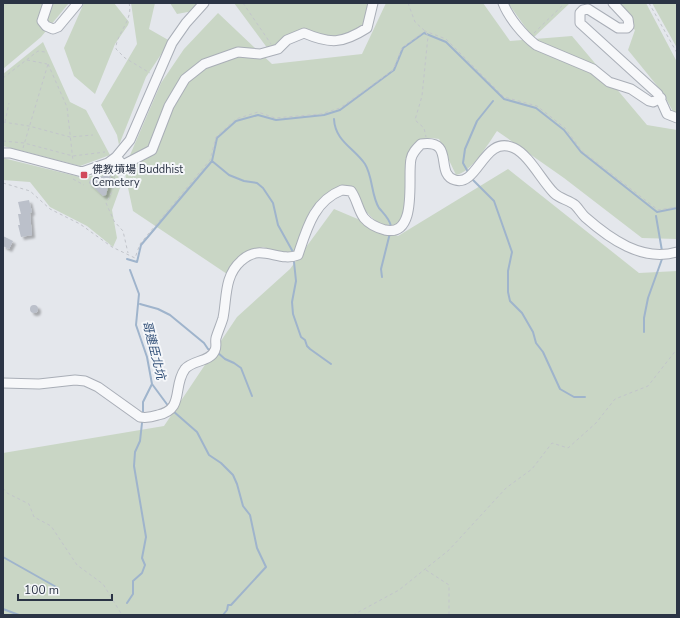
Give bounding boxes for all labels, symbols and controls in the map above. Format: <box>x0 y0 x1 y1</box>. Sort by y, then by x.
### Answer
place label: 佛教墳場 Buddhist Cemetery <box>92 162 183 190</box>
marker: 佛教墳場 Buddhist Cemetery <box>79 170 89 180</box>
water label: 哥連臣北坑 <box>139 319 170 383</box>
scale bar <box>18 576 112 602</box>
text: 100 m <box>24 582 59 598</box>

